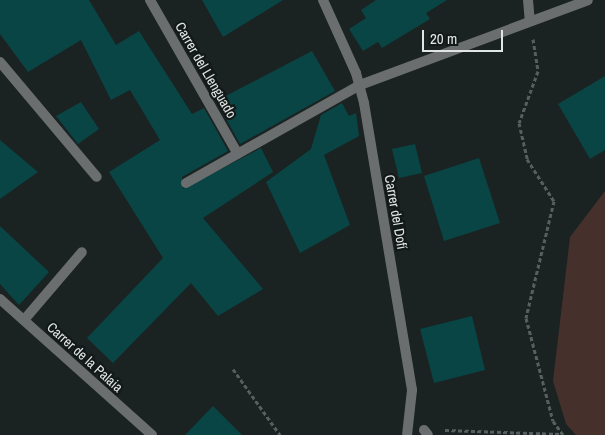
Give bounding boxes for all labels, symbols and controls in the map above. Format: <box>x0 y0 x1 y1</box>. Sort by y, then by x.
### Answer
street label: Carrer del Llenguado <box>172 19 240 121</box>
scale bar <box>425 20 506 52</box>
text: 20 m <box>430 28 457 49</box>
street label: Carrer del Dofí <box>381 173 411 251</box>
street label: Carrer de la Palaia <box>44 319 126 395</box>

